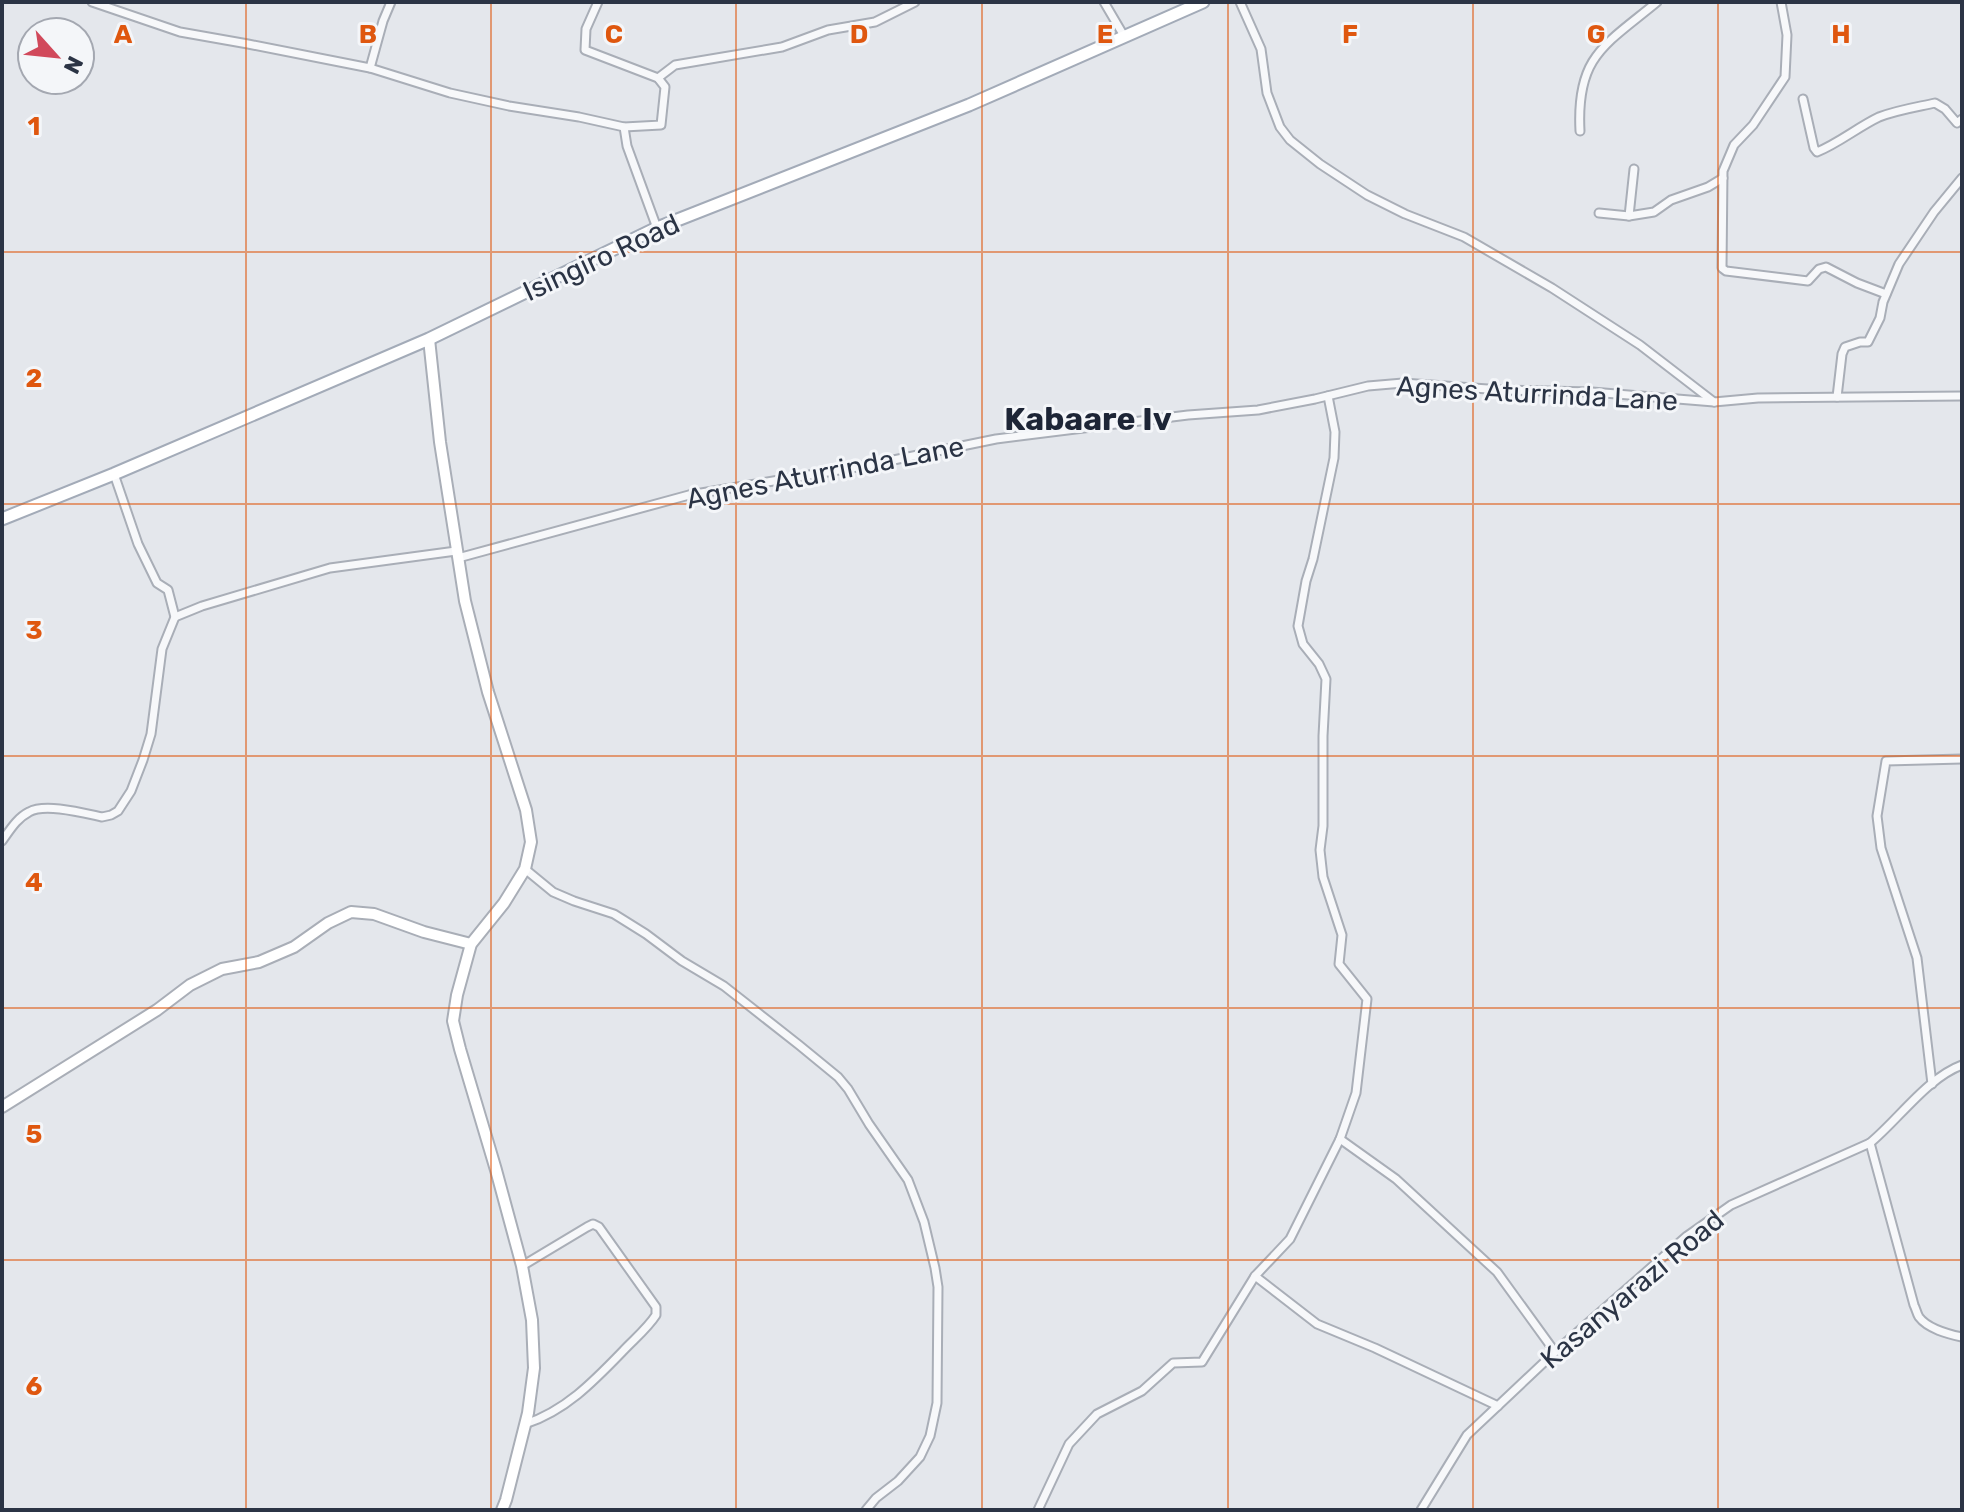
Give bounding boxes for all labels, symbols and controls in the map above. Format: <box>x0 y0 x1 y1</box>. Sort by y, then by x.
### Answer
north arrow <box>16 16 96 96</box>
text: A <box>114 19 133 50</box>
text: B <box>359 19 377 50</box>
text: C <box>605 19 623 50</box>
text: D <box>850 19 868 50</box>
text: E <box>1097 19 1113 50</box>
text: F <box>1342 19 1358 50</box>
text: G <box>1587 19 1605 50</box>
text: H <box>1831 19 1851 50</box>
text: N <box>58 52 89 78</box>
text: 1 <box>28 111 40 142</box>
street label: Isingiro Road <box>518 207 685 308</box>
text: 2 <box>26 363 42 394</box>
street label: Agnes Aturrinda Lane <box>1395 370 1679 417</box>
district label: Kabaare Iv <box>1004 400 1172 438</box>
street label: Agnes Aturrinda Lane <box>684 429 967 516</box>
text: 3 <box>25 615 43 646</box>
text: 4 <box>25 867 43 898</box>
text: 5 <box>26 1119 42 1150</box>
street label: Kasanyarazi Road <box>1534 1203 1731 1376</box>
text: 6 <box>26 1371 43 1402</box>

